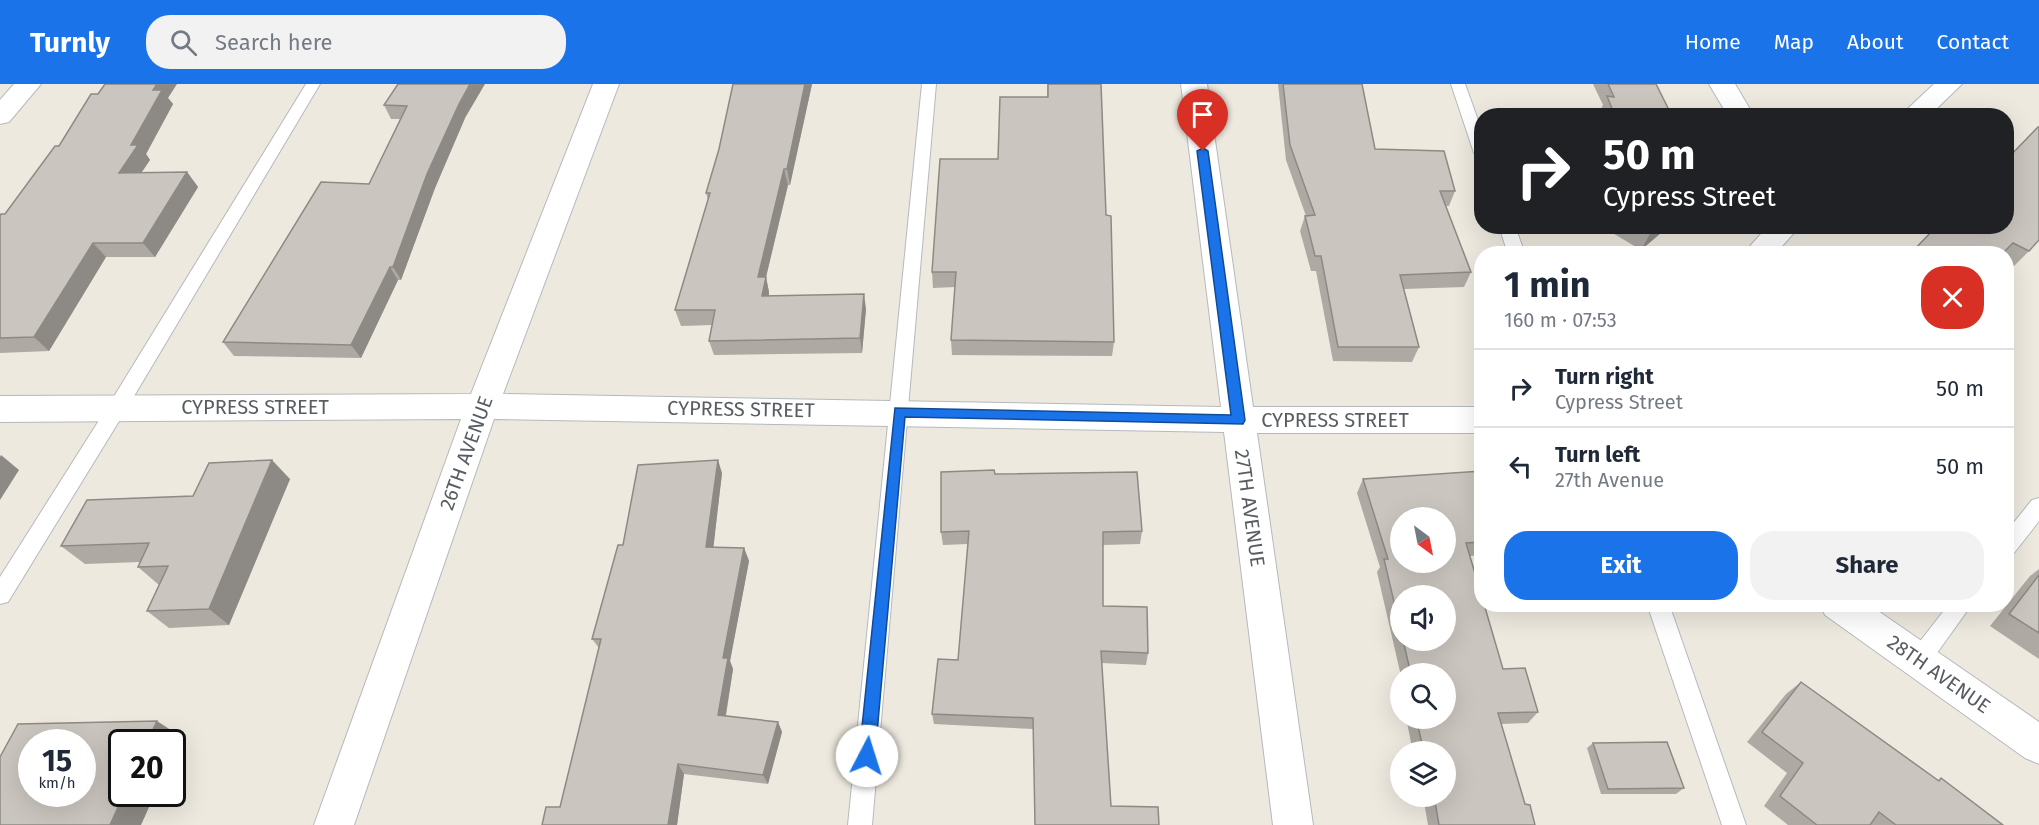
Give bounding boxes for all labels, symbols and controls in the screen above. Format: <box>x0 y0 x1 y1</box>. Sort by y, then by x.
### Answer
search box <box>146 15 566 69</box>
text: Turnly <box>30 26 110 59</box>
icon: search <box>167 26 200 59</box>
text: Search here <box>215 29 332 56</box>
text: Home <box>1685 29 1741 55</box>
text: Map <box>1774 29 1814 55</box>
text: About <box>1847 29 1904 55</box>
text: Contact <box>1937 29 2009 55</box>
pin <box>1177 89 1228 151</box>
icon: arrive <box>1186 98 1219 131</box>
text: 50 m <box>1603 130 1696 180</box>
icon: right <box>1504 132 1582 210</box>
text: Cypress Street <box>1603 181 1776 213</box>
text: 1 min <box>1504 263 1591 307</box>
button: close <box>1921 266 1984 329</box>
text: 160 m · 07:53 <box>1504 308 1617 332</box>
text: Turn right <box>1555 363 1654 390</box>
icon: right <box>1504 372 1537 405</box>
text: 50 m <box>1936 375 1984 402</box>
text: Cypress Street <box>1555 390 1683 414</box>
street label: 26TH AVENUE <box>434 393 498 513</box>
street label: CYPRESS STREET <box>181 395 329 419</box>
street label: CYPRESS STREET <box>667 396 816 422</box>
street label: CYPRESS STREET <box>1261 408 1409 432</box>
text: Turn left <box>1555 441 1640 468</box>
street label: 27TH AVENUE <box>1230 448 1270 568</box>
icon: left <box>1504 450 1537 483</box>
text: 50 m <box>1936 453 1984 480</box>
text: 27th Avenue <box>1555 468 1664 492</box>
north arrow <box>1390 507 1456 573</box>
map controls <box>1390 507 1456 807</box>
button: Exit <box>1504 531 1738 600</box>
button: Share <box>1750 531 1984 600</box>
button: sound <box>1390 585 1456 651</box>
street label: 28TH AVENUE <box>1883 630 1995 718</box>
button: search <box>1390 663 1456 729</box>
position arrow <box>835 724 899 788</box>
speed limit sign: 20 <box>108 729 186 807</box>
button: layers <box>1390 741 1456 807</box>
text: 15 <box>42 743 72 779</box>
text: km/h <box>38 774 76 792</box>

